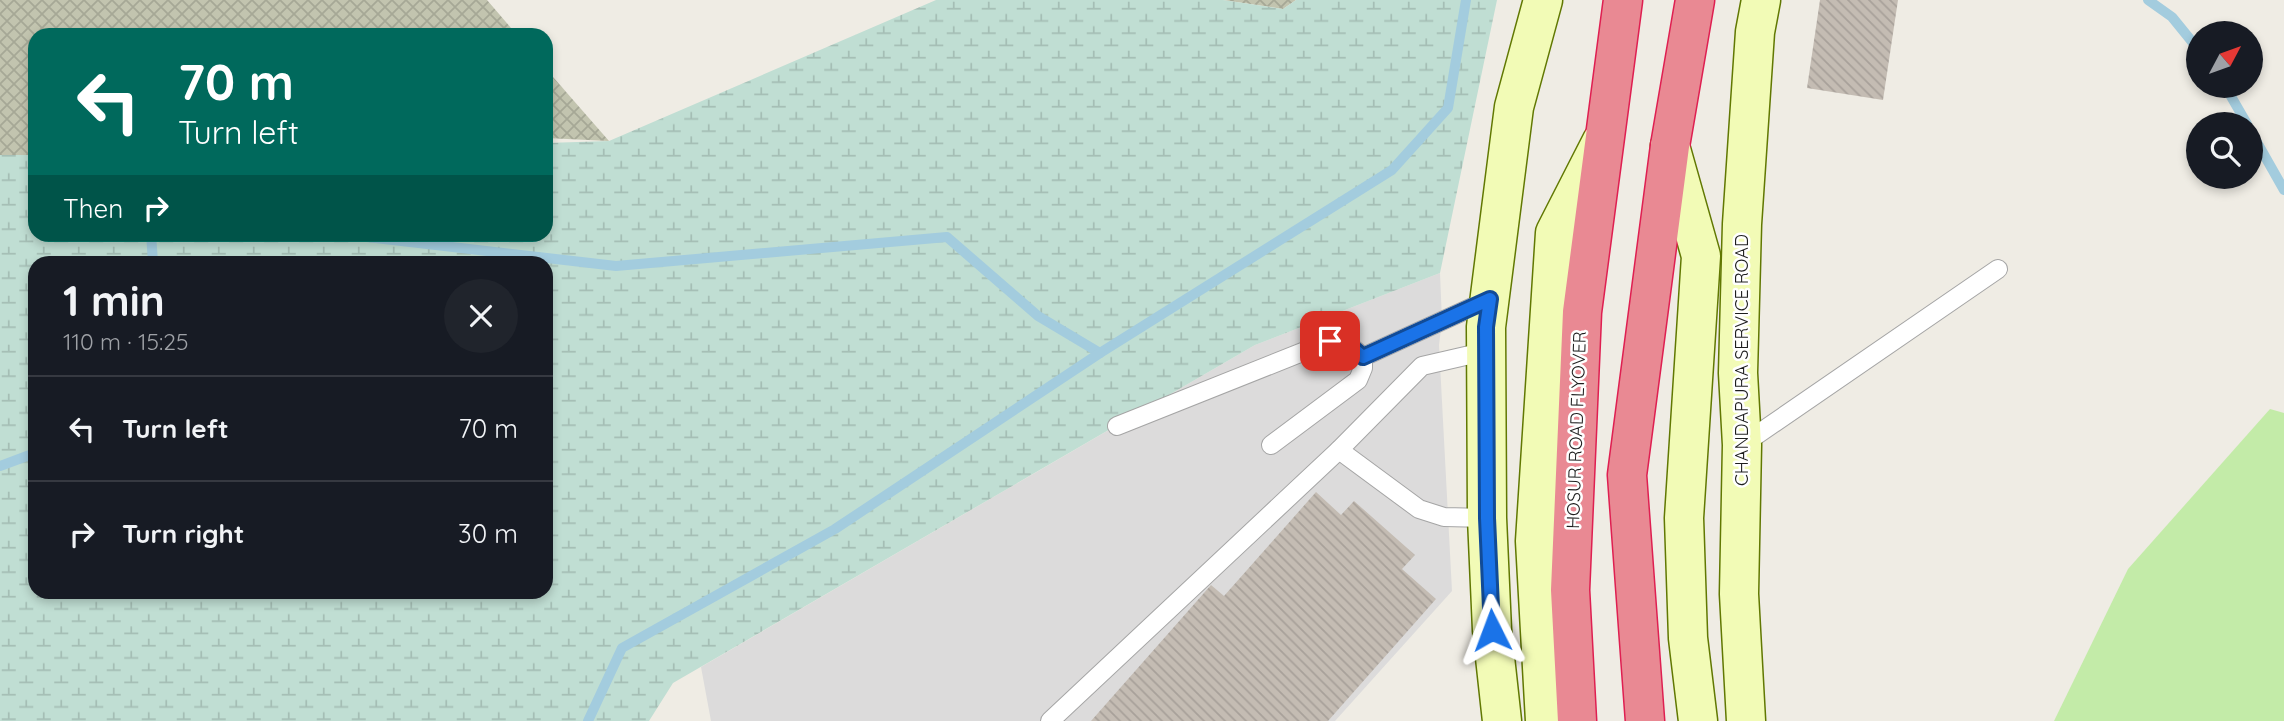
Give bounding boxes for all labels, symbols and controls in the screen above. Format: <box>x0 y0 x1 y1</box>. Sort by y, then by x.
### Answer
north arrow <box>2186 21 2263 98</box>
map controls <box>2186 21 2263 189</box>
text: 70 m <box>178 51 294 112</box>
icon: left <box>63 56 154 147</box>
text: Turn left <box>178 112 299 152</box>
button: search <box>2186 112 2263 189</box>
icon: right <box>137 189 175 227</box>
text: Then <box>63 192 123 225</box>
street label: CHANDAPURA SERVICE ROAD <box>1730 234 1753 486</box>
text: 1 min <box>63 274 165 327</box>
button: close <box>444 279 518 353</box>
pin <box>1300 311 1360 371</box>
icon: arrive <box>1311 322 1349 360</box>
text: 110 m · 15:25 <box>63 327 189 356</box>
street label: HOSUR ROAD FLYOVER <box>1561 331 1591 529</box>
icon: left <box>63 410 101 448</box>
text: Turn left <box>122 412 229 445</box>
text: 70 m <box>458 412 518 445</box>
icon: right <box>63 515 101 553</box>
text: Turn right <box>122 517 244 550</box>
text: 30 m <box>458 517 518 550</box>
position arrow <box>1455 593 1529 667</box>

